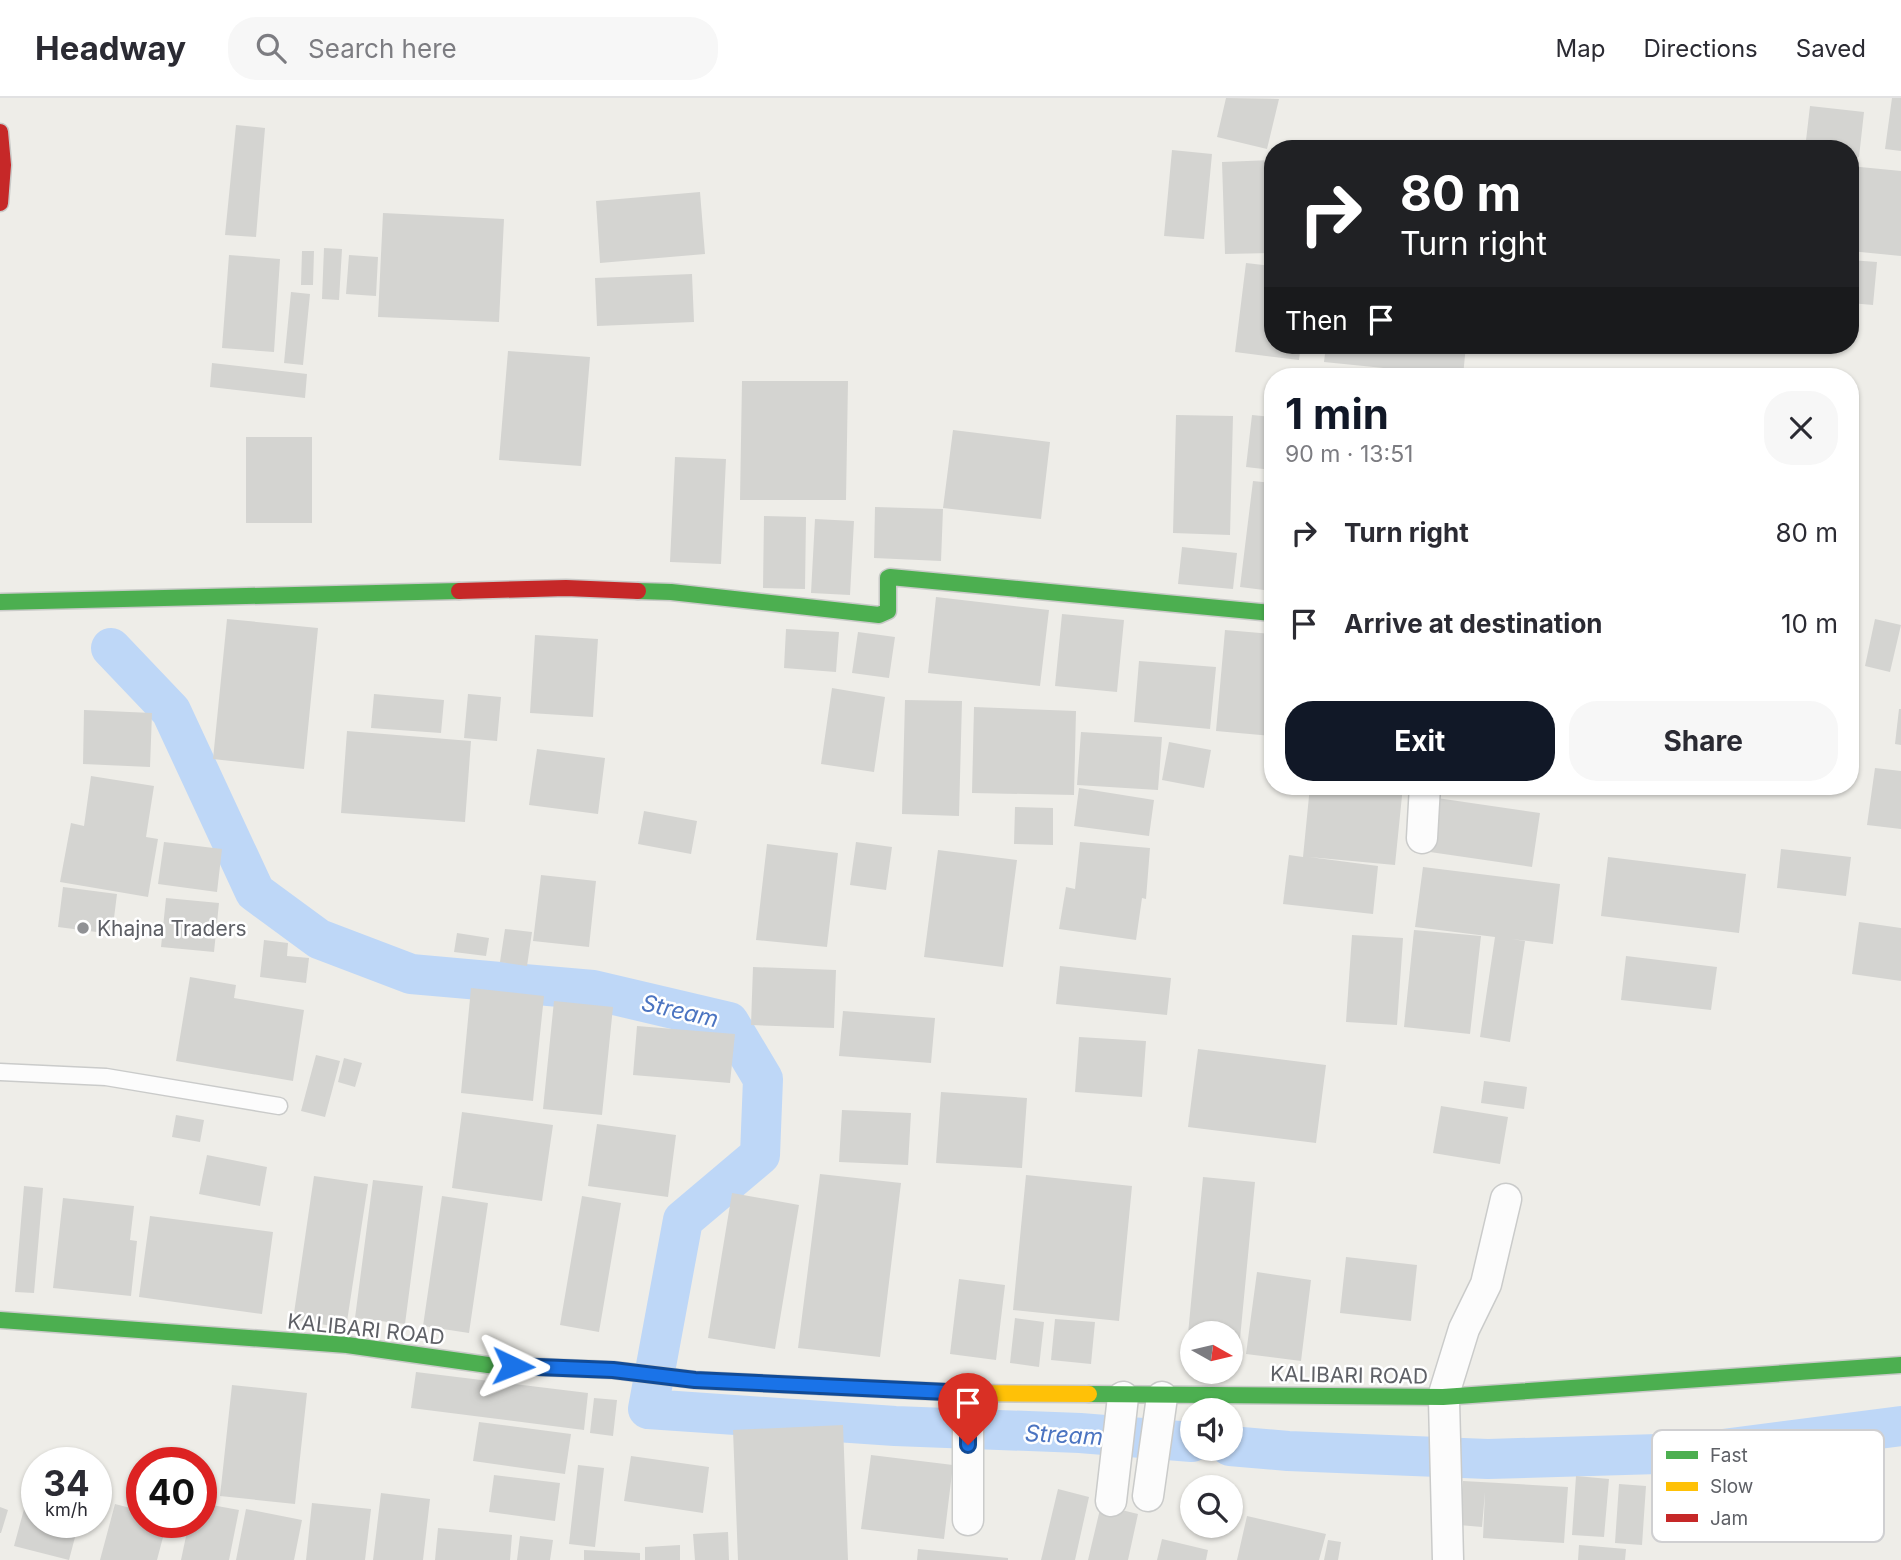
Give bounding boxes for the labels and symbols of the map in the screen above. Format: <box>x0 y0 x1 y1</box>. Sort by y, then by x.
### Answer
place label: Khajna Traders <box>97 916 247 941</box>
marker: Khajna Traders <box>75 920 91 936</box>
water label: Stream <box>639 989 721 1033</box>
street label: KALIBARI ROAD <box>286 1308 446 1350</box>
north arrow <box>1180 1321 1242 1384</box>
position arrow <box>476 1329 550 1403</box>
street label: KALIBARI ROAD <box>1270 1361 1428 1389</box>
pin <box>938 1373 998 1445</box>
water label: Stream <box>1024 1419 1104 1451</box>
legend <box>1652 1430 1884 1542</box>
text: Fast <box>1710 1444 1748 1467</box>
speed limit sign: 40 <box>126 1447 217 1538</box>
text: Slow <box>1710 1475 1753 1498</box>
text: Jam <box>1710 1507 1748 1530</box>

